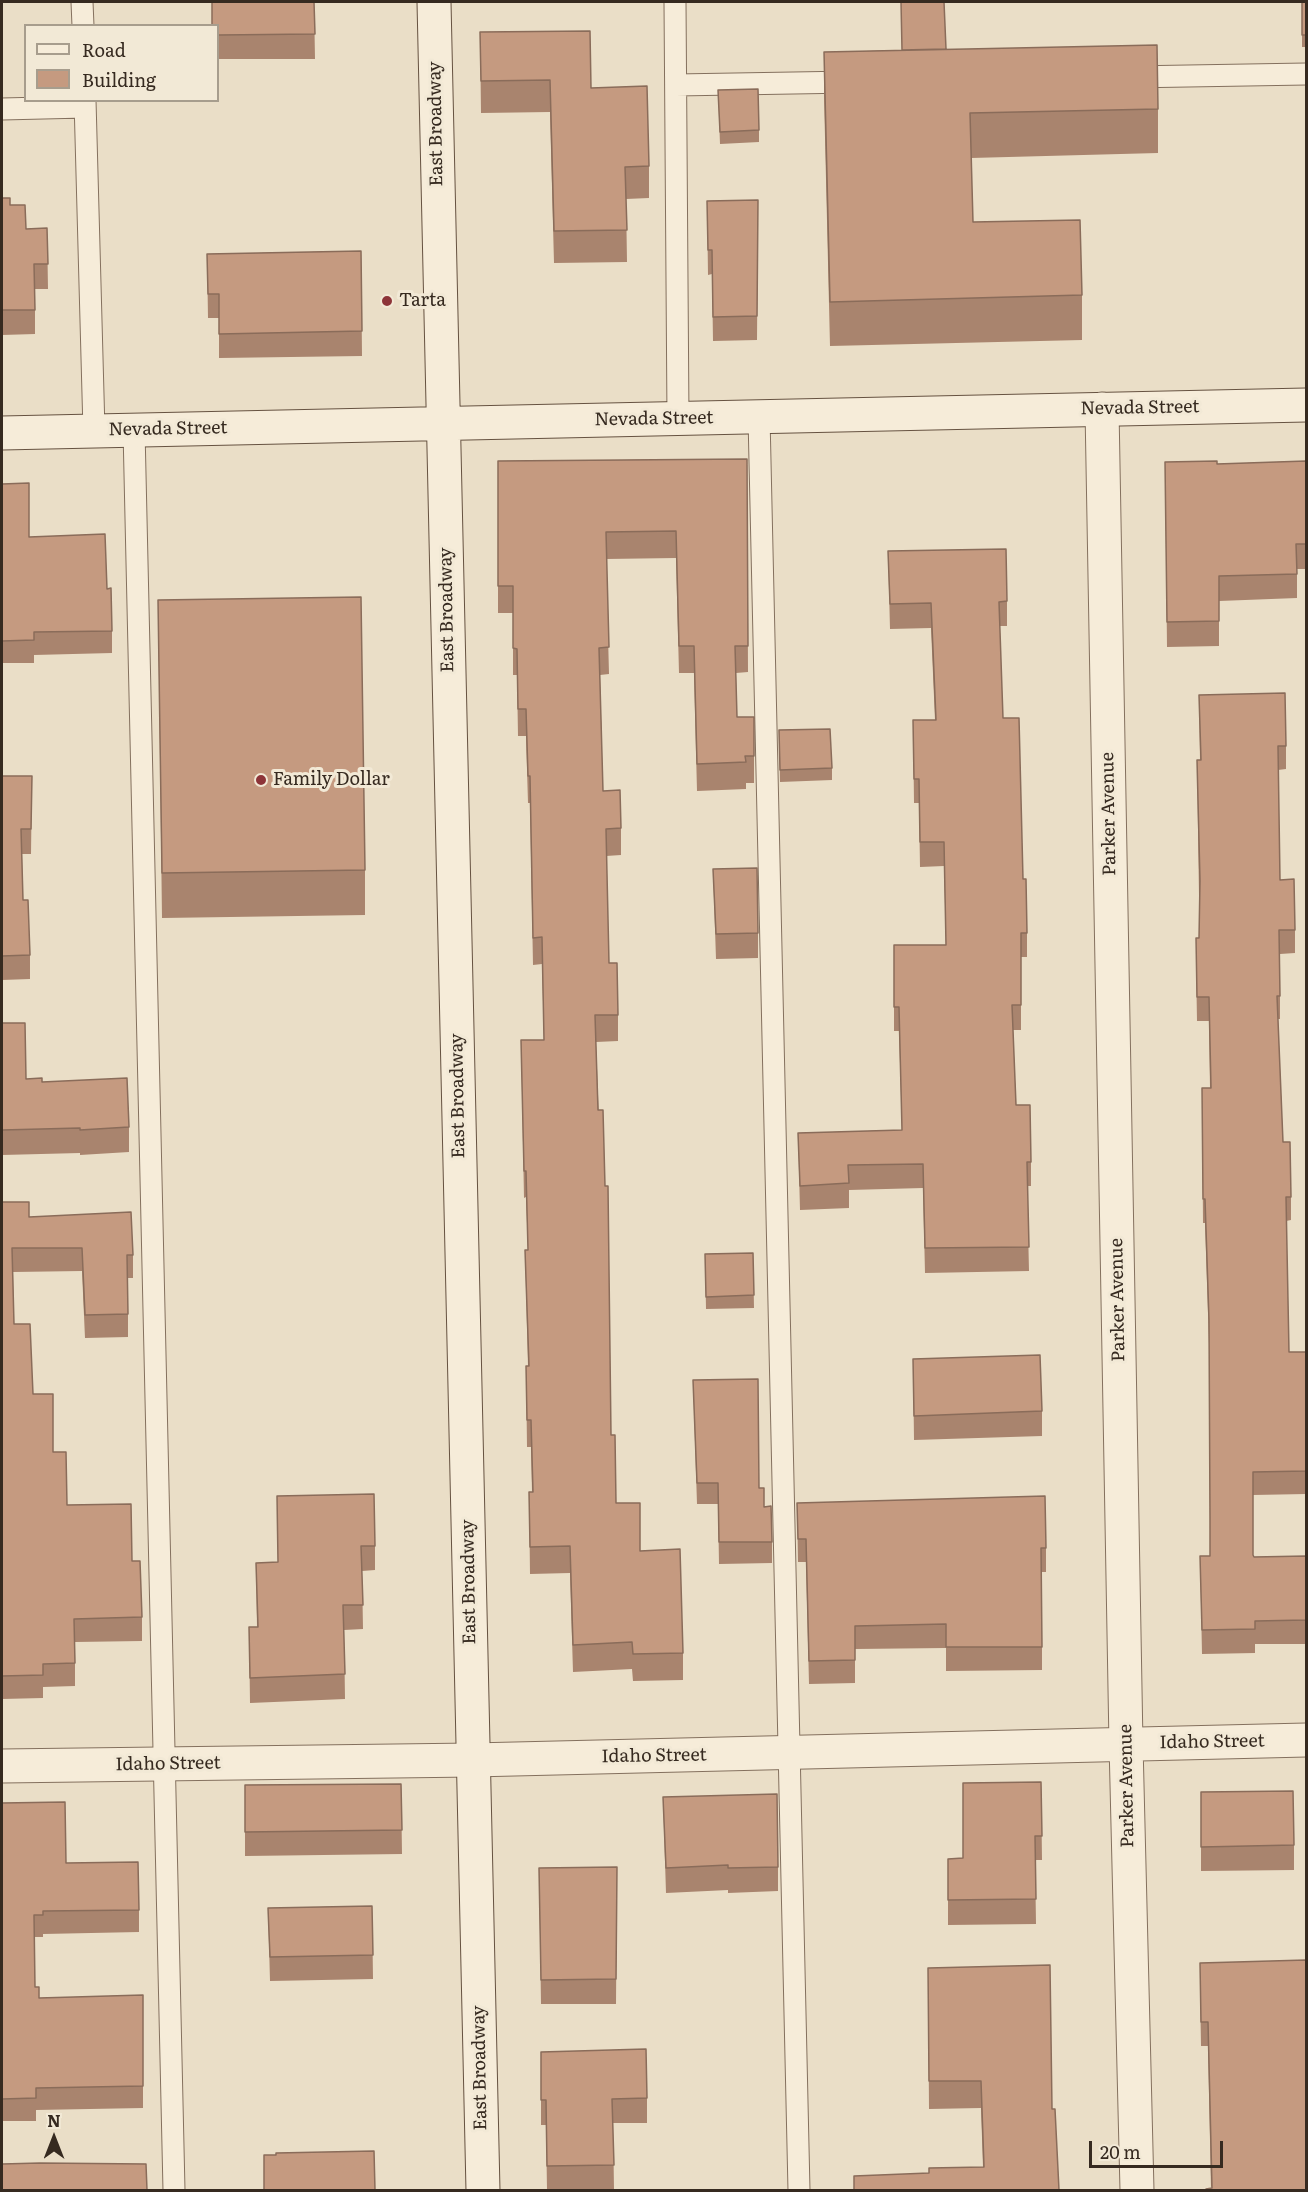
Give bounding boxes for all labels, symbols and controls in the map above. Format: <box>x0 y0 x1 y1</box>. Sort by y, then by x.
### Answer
legend <box>24 24 219 102</box>
text: Road <box>82 36 126 63</box>
street label: East Broadway <box>424 61 448 187</box>
text: Building <box>82 66 156 93</box>
place label: Tarta <box>399 290 446 312</box>
marker: Tarta <box>380 294 394 308</box>
street label: Nevada Street <box>1080 396 1200 420</box>
street label: Nevada Street <box>594 407 714 431</box>
street label: Nevada Street <box>108 417 228 441</box>
street label: East Broadway <box>435 547 459 673</box>
street label: Parker Avenue <box>1097 752 1121 876</box>
place label: Family Dollar <box>273 769 390 791</box>
marker: Family Dollar <box>254 773 268 787</box>
street label: East Broadway <box>446 1033 470 1159</box>
street label: Parker Avenue <box>1106 1238 1130 1362</box>
street label: East Broadway <box>457 1519 481 1645</box>
street label: Parker Avenue <box>1115 1724 1139 1848</box>
street label: Idaho Street <box>1159 1730 1265 1754</box>
street label: Idaho Street <box>601 1744 707 1768</box>
street label: Idaho Street <box>115 1752 221 1776</box>
street label: East Broadway <box>468 2005 492 2131</box>
north arrow <box>24 2108 84 2168</box>
text: N <box>47 2108 61 2132</box>
scale bar <box>1092 2129 1226 2167</box>
text: 20 m <box>1100 2138 1141 2165</box>

